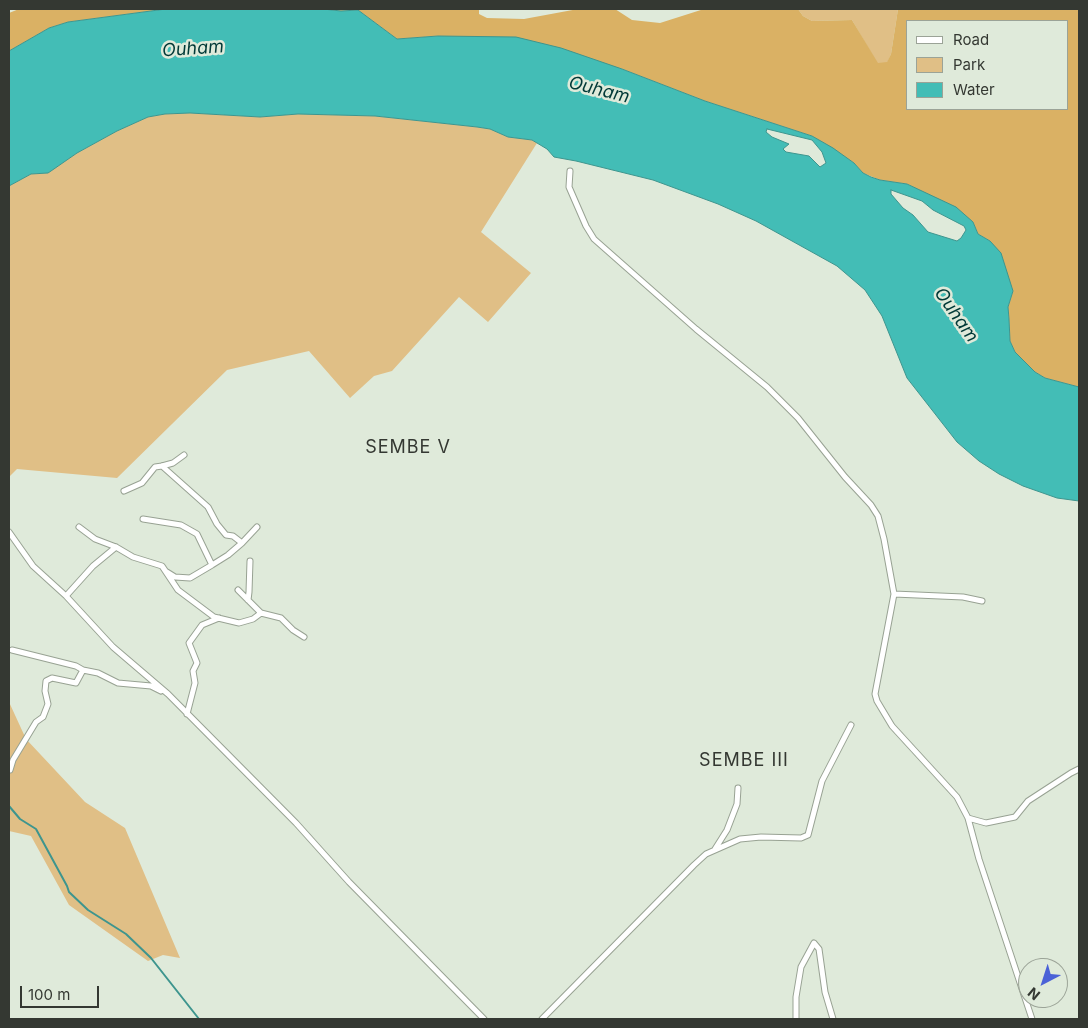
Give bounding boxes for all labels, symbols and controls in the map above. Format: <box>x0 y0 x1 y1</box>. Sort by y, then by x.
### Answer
legend <box>906 20 1068 110</box>
text: Road <box>953 30 989 49</box>
water label: Ouham <box>161 36 225 62</box>
text: Park <box>953 55 985 74</box>
water label: Ouham <box>566 72 632 108</box>
text: Water <box>953 80 995 99</box>
water label: Ouham <box>929 283 983 347</box>
district label: SEMBE V <box>364 437 452 459</box>
district label: SEMBE III <box>698 750 790 772</box>
north arrow <box>1018 958 1068 1008</box>
scale bar <box>22 976 101 1008</box>
text: N <box>1024 984 1043 1004</box>
text: 100 m <box>28 985 70 1004</box>

